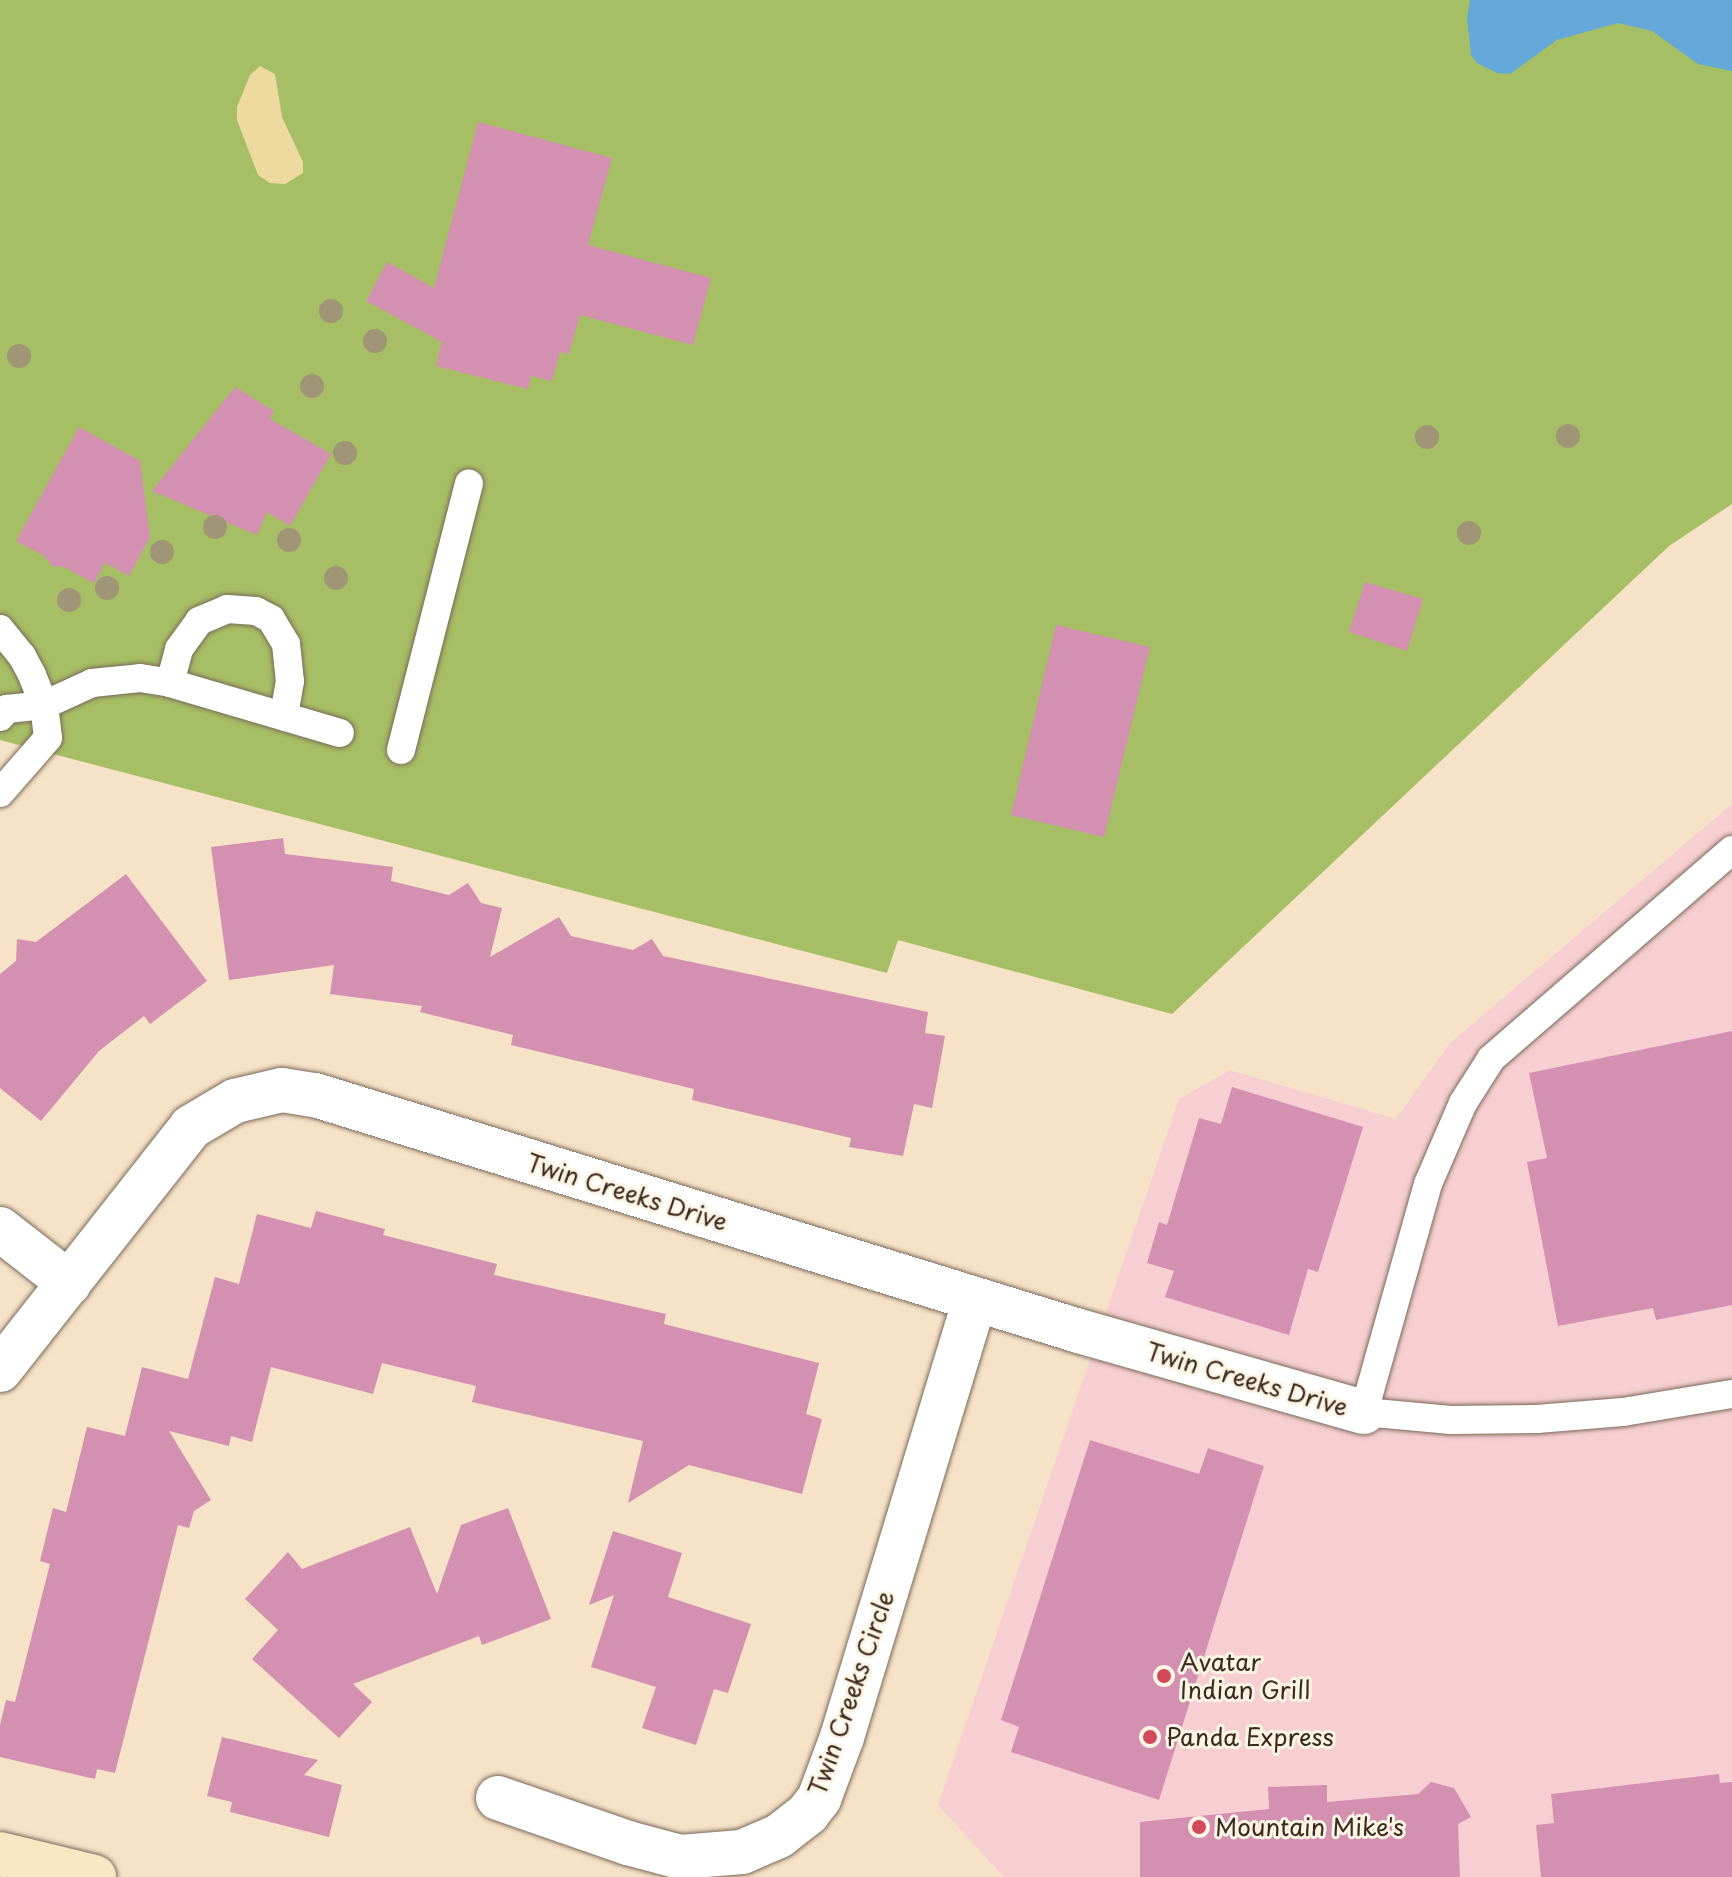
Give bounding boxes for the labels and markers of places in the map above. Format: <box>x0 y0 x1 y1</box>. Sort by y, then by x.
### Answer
place label: Avatar Indian Grill <box>1180 1648 1310 1704</box>
marker: Avatar Indian Grill <box>1155 1667 1173 1685</box>
place label: Panda Express <box>1166 1723 1333 1751</box>
marker: Panda Express <box>1141 1728 1159 1746</box>
place label: Mountain Mike's <box>1215 1813 1404 1841</box>
marker: Mountain Mike's <box>1190 1818 1208 1836</box>

